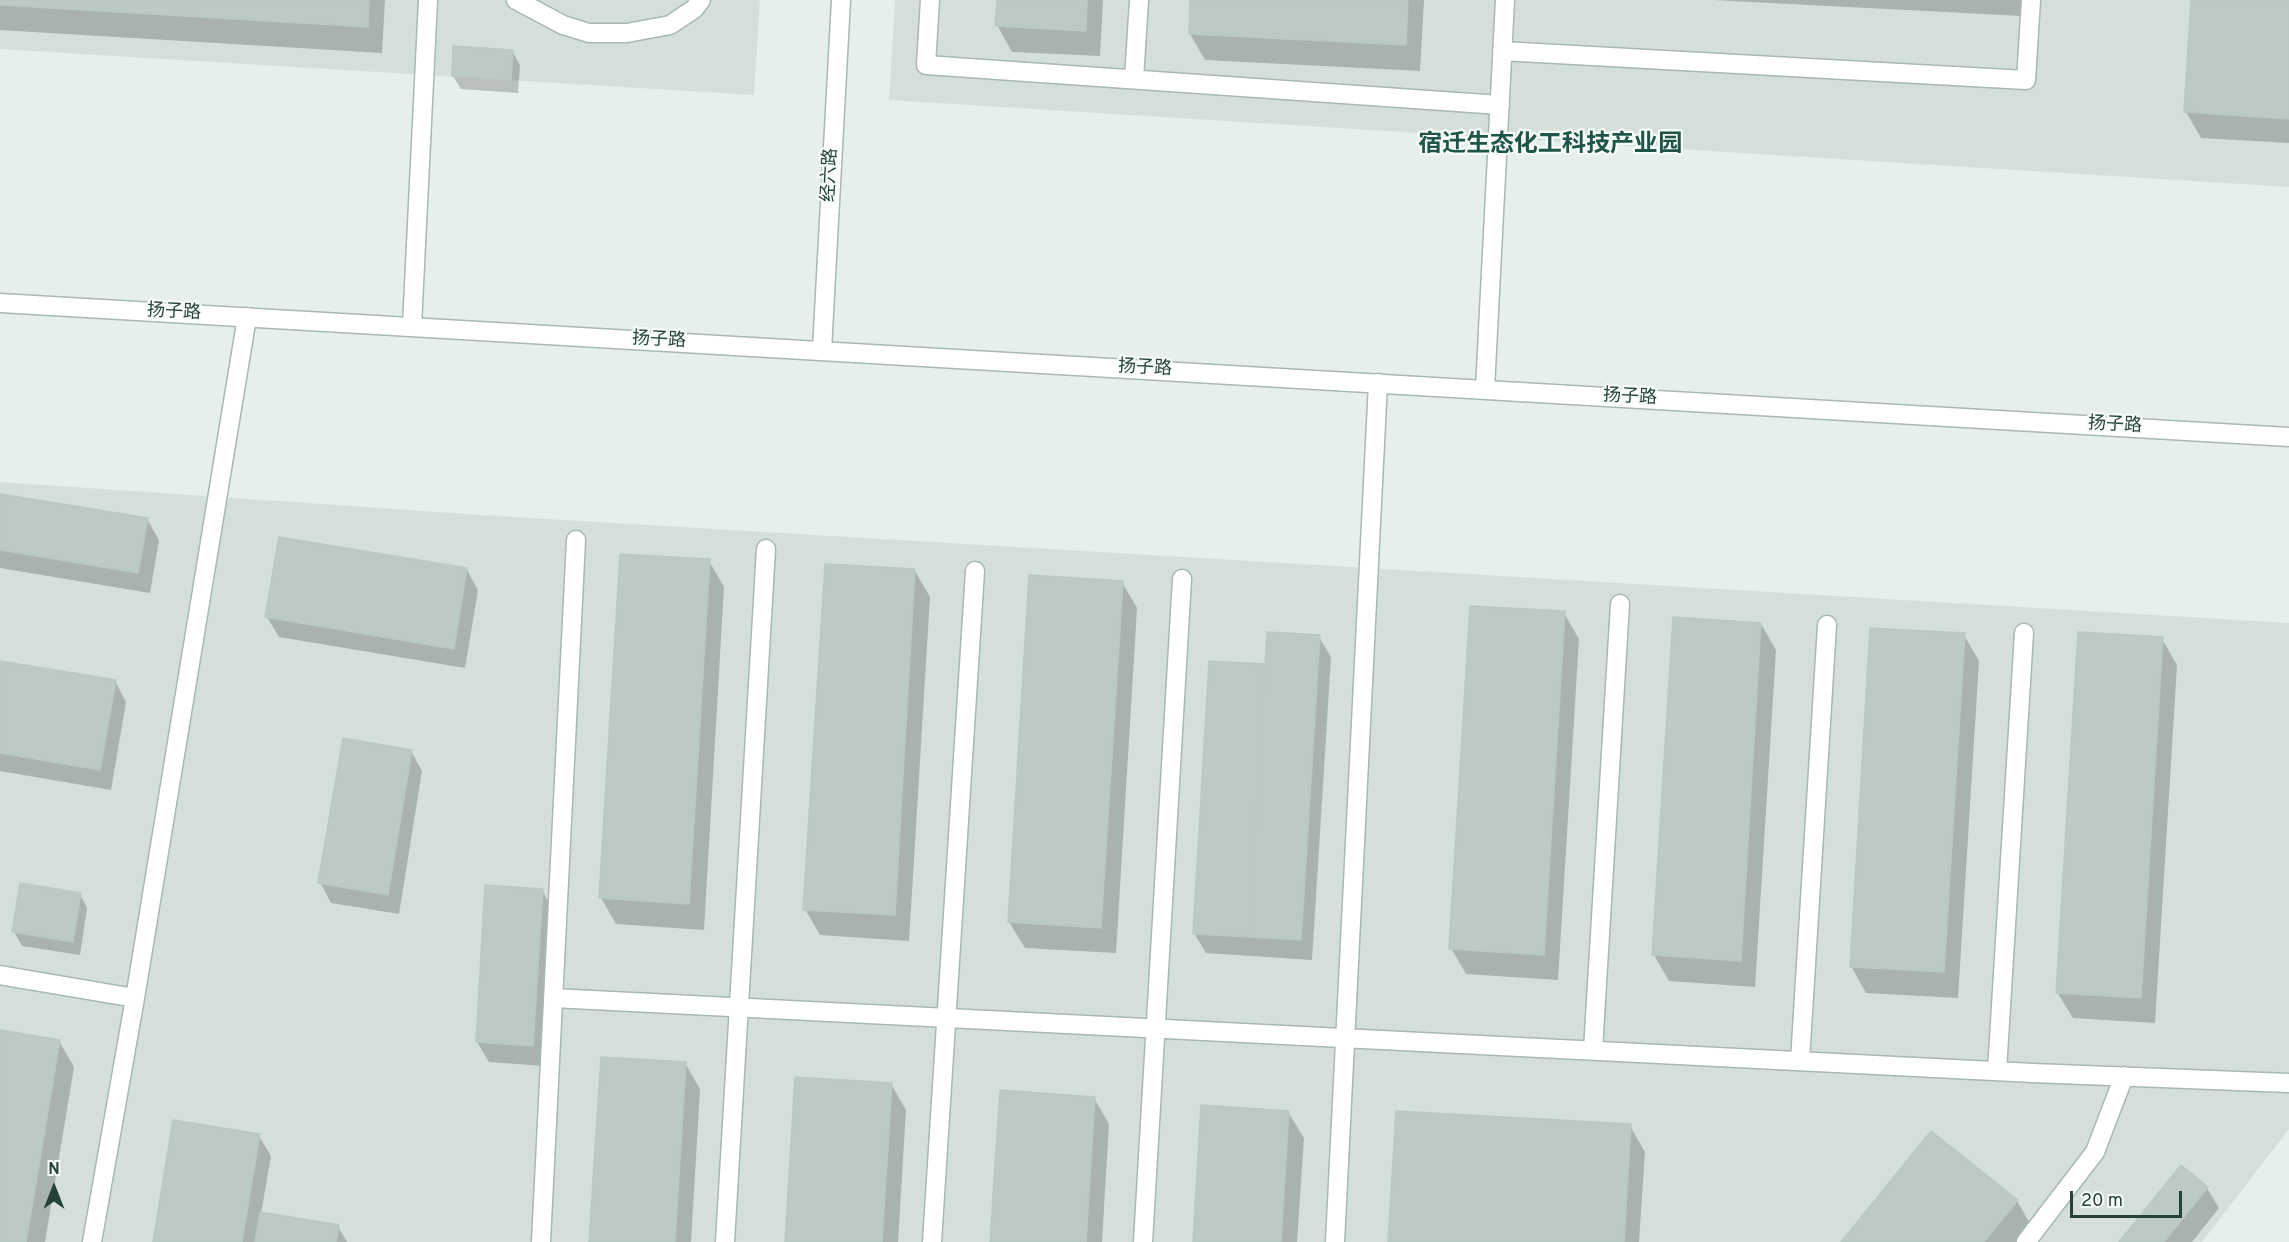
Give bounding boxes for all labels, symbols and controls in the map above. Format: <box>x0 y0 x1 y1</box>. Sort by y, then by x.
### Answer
district label: 宿迁生态化工科技产业园 <box>1418 132 1682 160</box>
street label: 经六路 <box>819 147 843 203</box>
street label: 扬子路 <box>146 301 202 325</box>
street label: 扬子路 <box>631 329 687 353</box>
street label: 扬子路 <box>1117 357 1173 381</box>
street label: 扬子路 <box>1602 386 1658 410</box>
street label: 扬子路 <box>2087 414 2143 438</box>
north arrow <box>24 1158 84 1218</box>
text: N <box>48 1160 60 1180</box>
scale bar <box>2073 1179 2186 1217</box>
text: 20 m <box>2081 1190 2123 1213</box>

